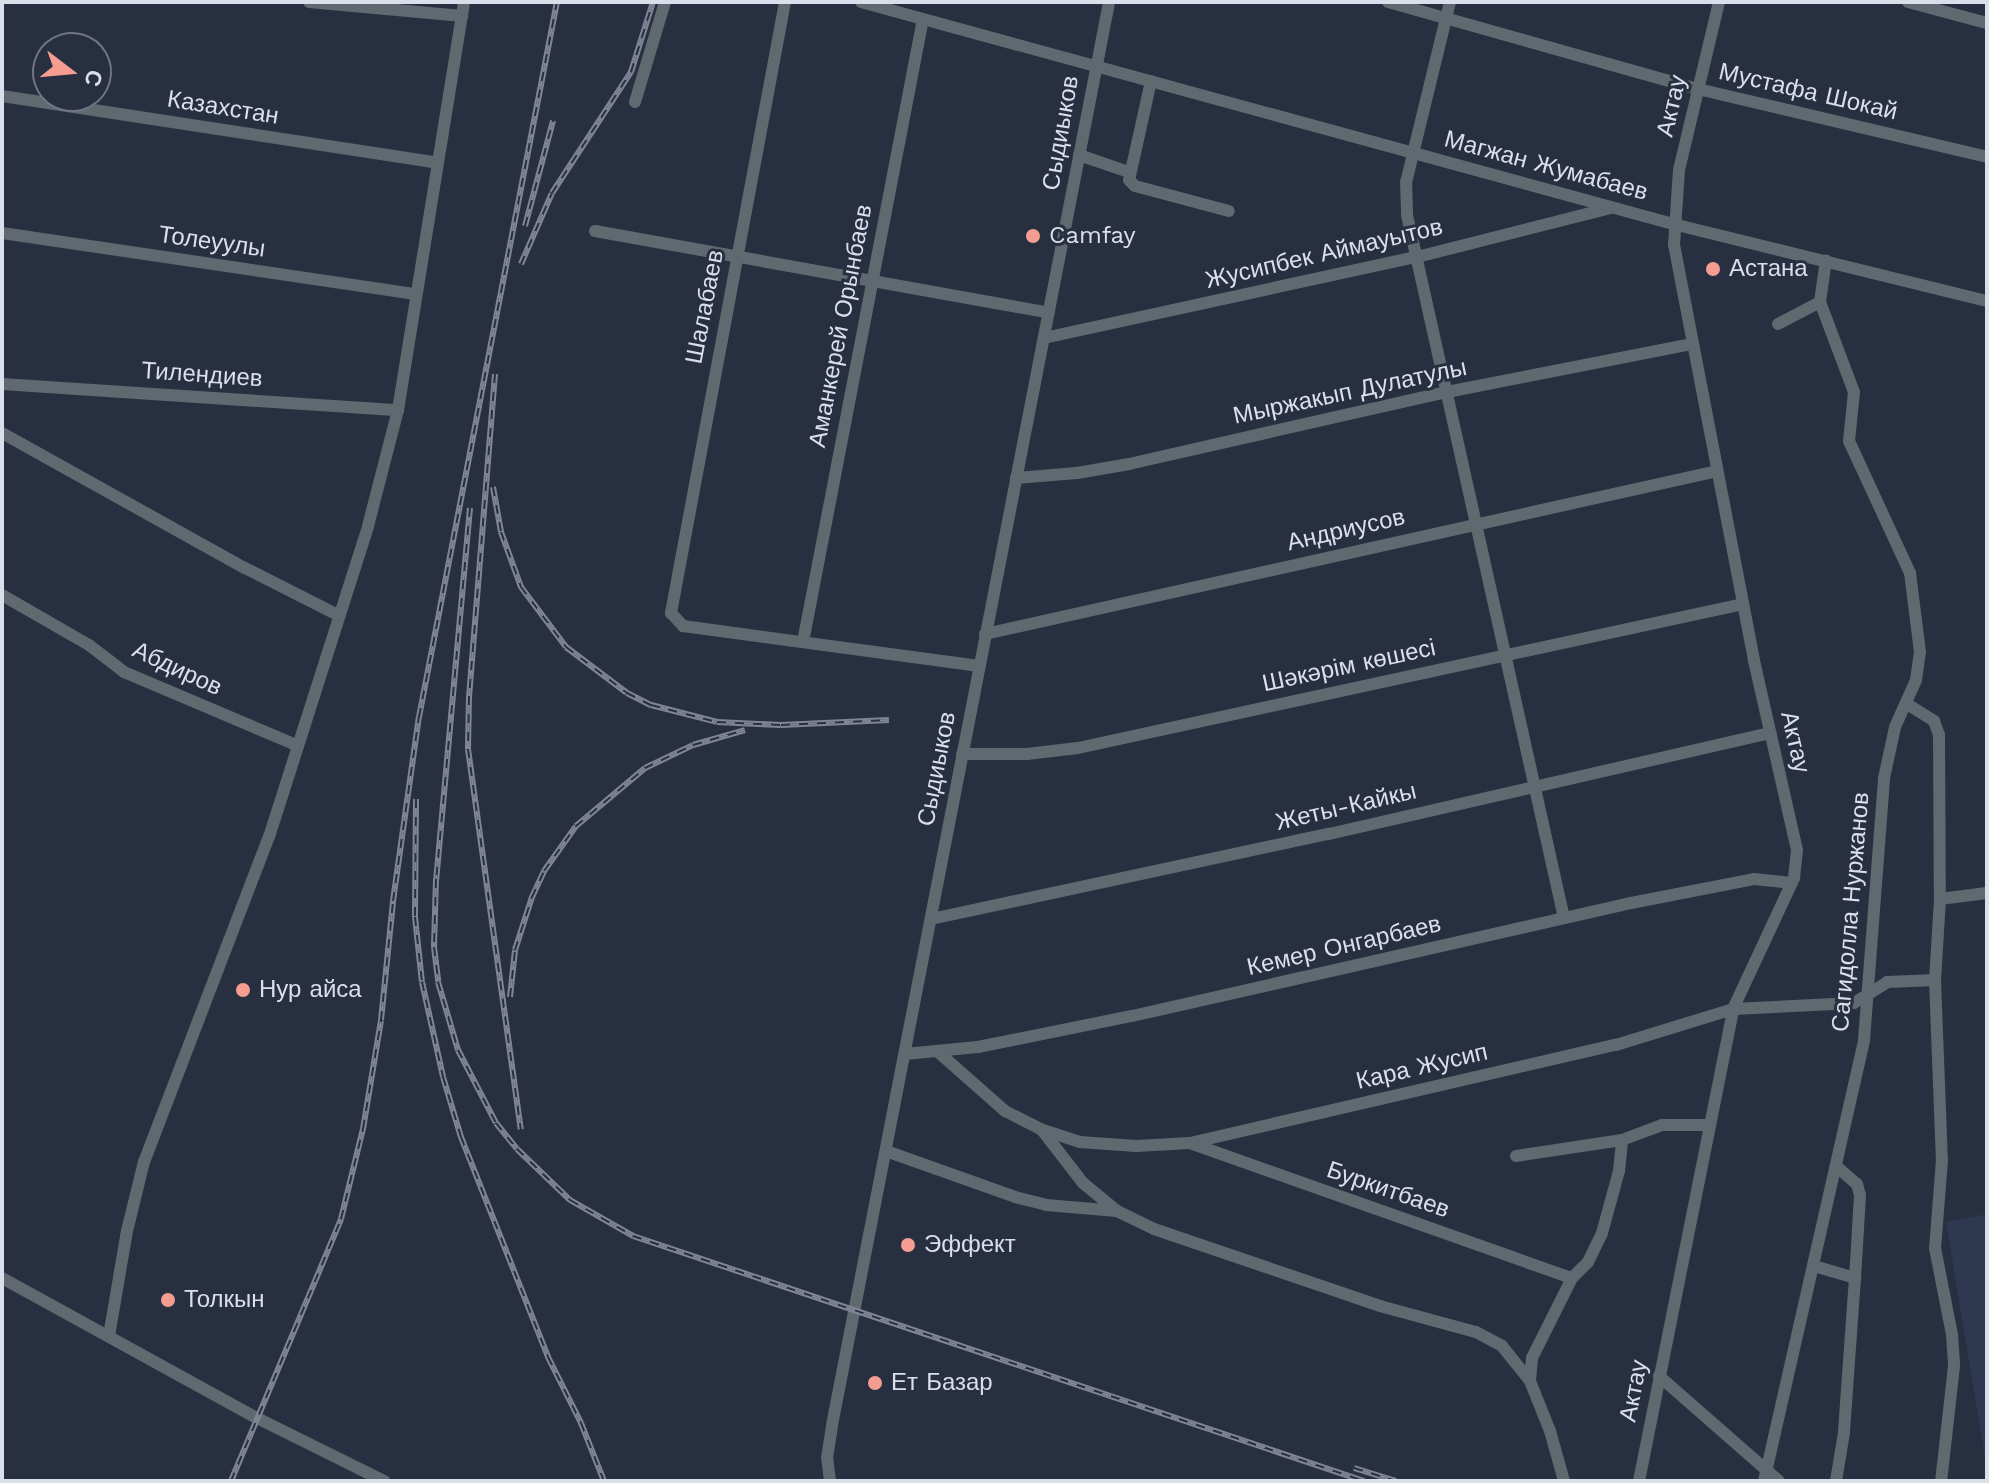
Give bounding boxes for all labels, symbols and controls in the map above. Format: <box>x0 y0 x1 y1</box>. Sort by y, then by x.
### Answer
north arrow <box>32 32 112 112</box>
street label: Мустафа Шокай <box>1716 57 1900 127</box>
text: С <box>79 67 108 89</box>
street label: Актау <box>1651 72 1693 140</box>
street label: Сыдиыков <box>1037 73 1085 193</box>
street label: Казахстан <box>165 85 281 131</box>
street label: Магжан Жумабаев <box>1441 125 1651 207</box>
street label: Аманкерей Орынбаев <box>803 202 879 450</box>
street label: Жусипбек Аймауытов <box>1203 213 1445 295</box>
street label: Толеуулы <box>157 220 267 264</box>
place label: Camfay <box>1049 222 1136 250</box>
marker: Camfay <box>1024 227 1042 245</box>
street label: Шалабаев <box>680 248 730 366</box>
place label: Астана <box>1729 255 1808 283</box>
marker: Астана <box>1704 260 1722 278</box>
street label: Мыржакып Дулатулы <box>1231 353 1469 431</box>
street label: Тилендиев <box>141 356 263 394</box>
street label: Андриусов <box>1284 502 1408 558</box>
street label: Шәкәрім көшесі <box>1260 634 1438 698</box>
street label: Абдиров <box>128 636 226 702</box>
street label: Актау <box>1774 708 1816 776</box>
street label: Сыдиыков <box>912 709 962 829</box>
street label: Жеты-Кайкы <box>1273 777 1419 837</box>
street label: Сагидолла Нуржанов <box>1826 791 1876 1033</box>
street label: Кемер Онгарбаев <box>1244 910 1444 982</box>
place label: Нур айса <box>259 976 362 1004</box>
marker: Нур айса <box>234 981 252 999</box>
street label: Кара Жусип <box>1353 1038 1491 1096</box>
street label: Буркитбаев <box>1323 1156 1453 1224</box>
place label: Эффект <box>924 1231 1016 1259</box>
marker: Эффект <box>899 1236 917 1254</box>
place label: Толкын <box>184 1286 265 1314</box>
marker: Толкын <box>159 1291 177 1309</box>
street label: Актау <box>1614 1358 1654 1424</box>
place label: Ет Базар <box>891 1369 993 1397</box>
marker: Ет Базар <box>866 1374 884 1392</box>

